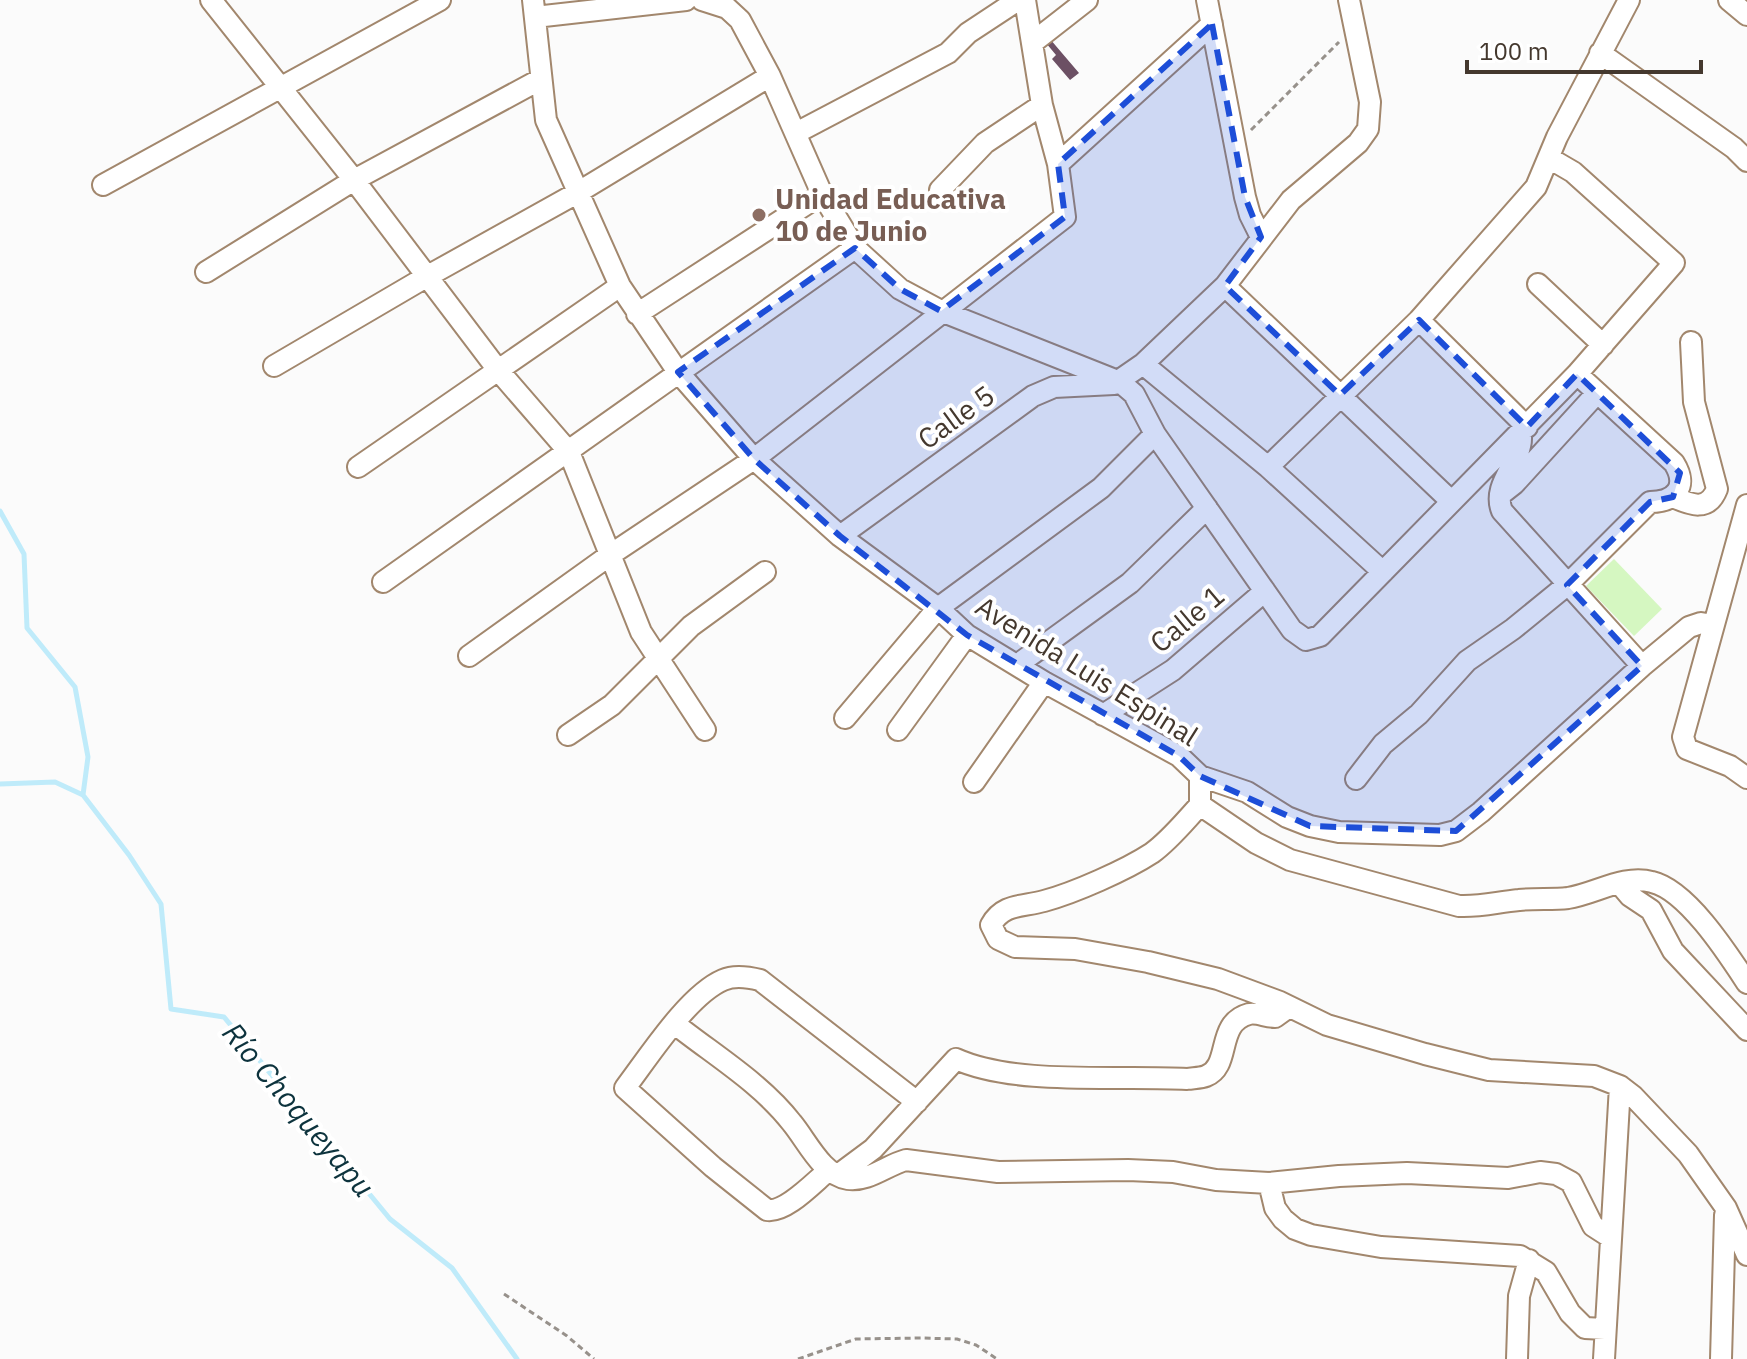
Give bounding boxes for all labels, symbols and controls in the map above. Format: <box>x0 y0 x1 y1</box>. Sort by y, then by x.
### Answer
scale bar <box>1467 24 1701 74</box>
text: 100 m <box>1479 35 1549 67</box>
place label: Unidad Educativa 10 de Junio <box>775 180 1006 249</box>
marker: Unidad Educativa 10 de Junio <box>750 206 768 224</box>
street label: Calle 5 <box>910 376 1001 457</box>
street label: Calle 1 <box>1142 577 1232 660</box>
street label: Avenida Luis Espinal <box>969 587 1205 754</box>
water label: Río Choqueyapu <box>215 1013 384 1205</box>

